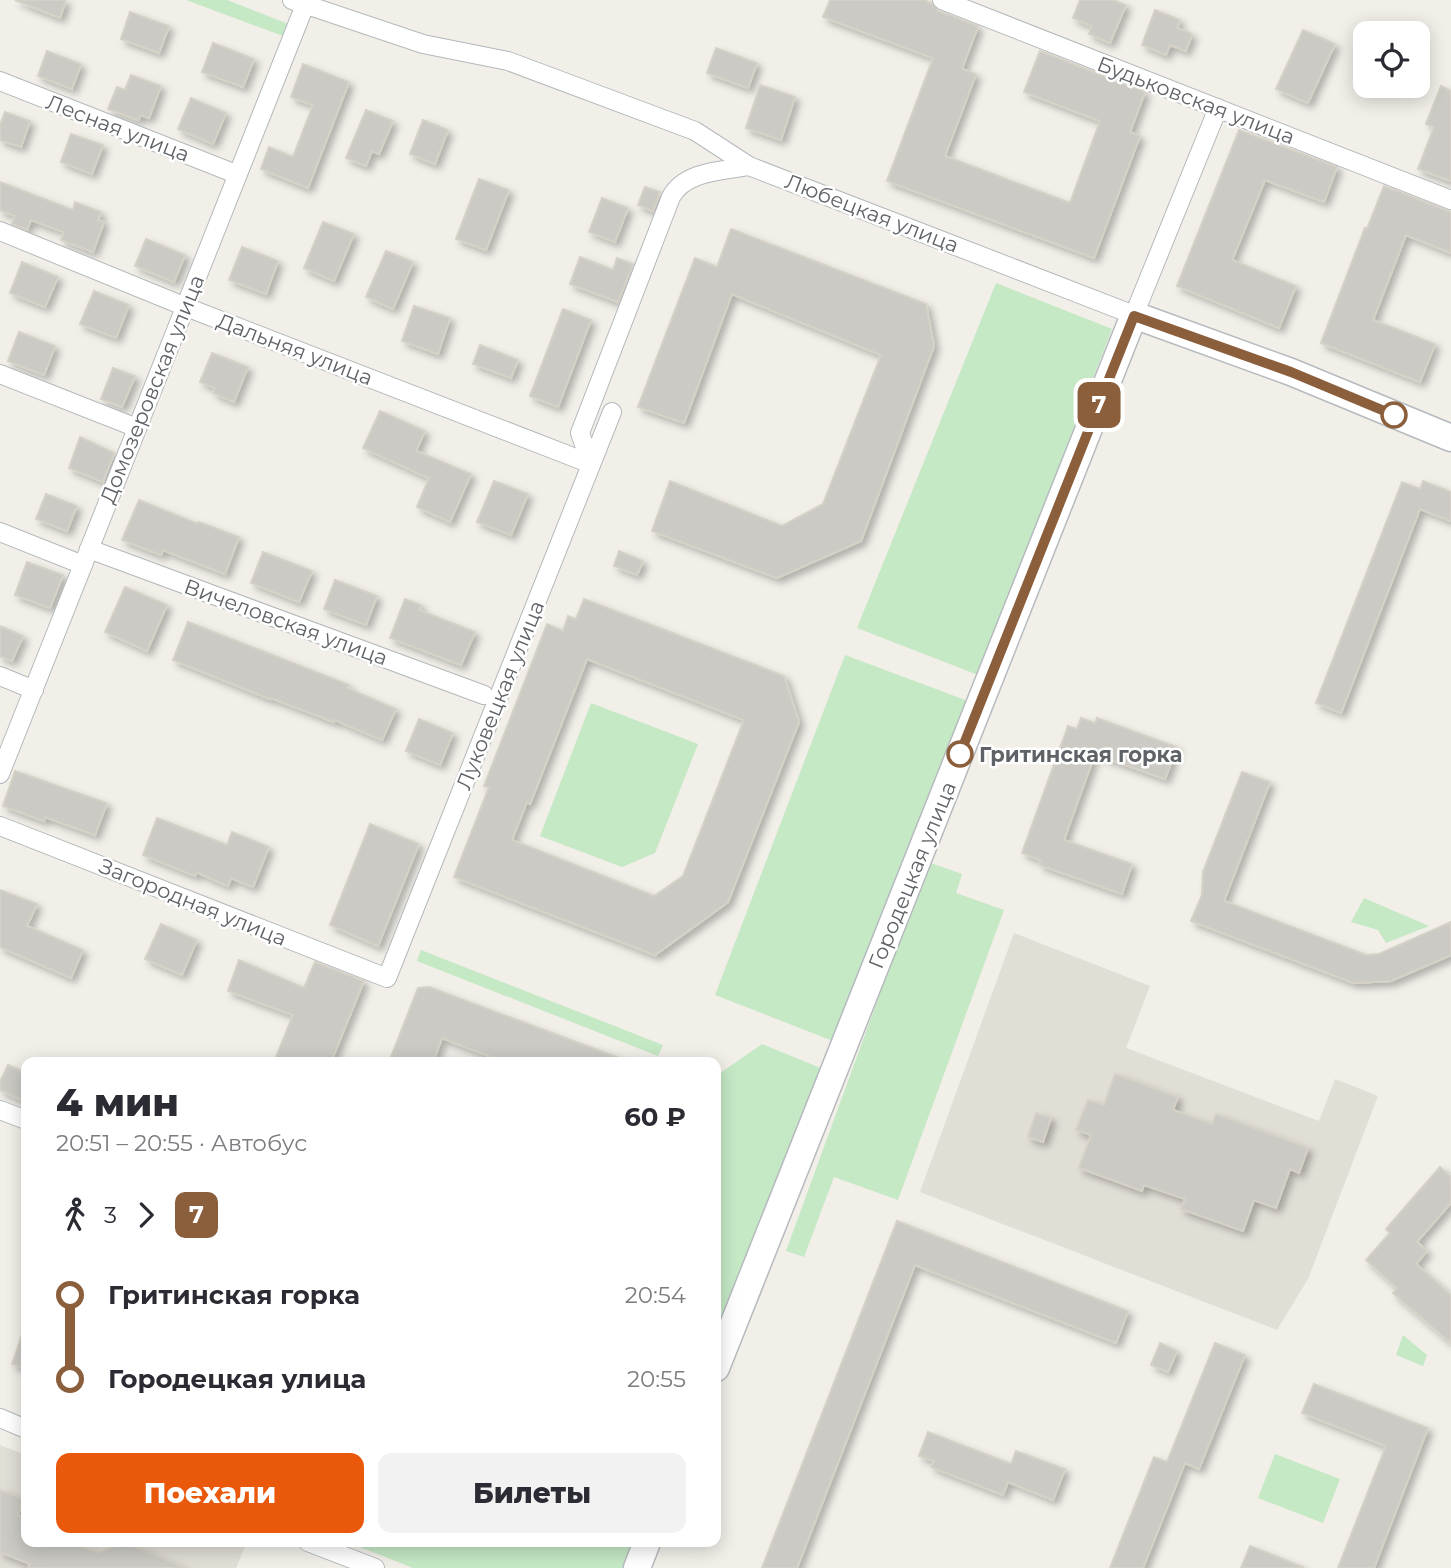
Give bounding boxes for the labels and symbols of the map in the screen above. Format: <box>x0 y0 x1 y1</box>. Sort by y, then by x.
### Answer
street label: Будьковская улица <box>1094 51 1298 149</box>
street label: Лесная улица <box>43 89 193 167</box>
street label: Любецкая улица <box>782 168 962 258</box>
street label: Домозеровская улица <box>95 271 209 507</box>
street label: Дальняя улица <box>214 308 376 390</box>
line badge: 7 <box>1076 382 1122 428</box>
unlabelled marker <box>1381 402 1407 428</box>
street label: Вичеловская улица <box>181 574 391 670</box>
street label: Луковецкая улица <box>451 597 549 793</box>
marker: Гритинская горка <box>947 741 973 767</box>
place label: Гритинская горка <box>979 742 1183 767</box>
street label: Городецкая улица <box>863 778 961 972</box>
street label: Загородная улица <box>96 853 290 951</box>

